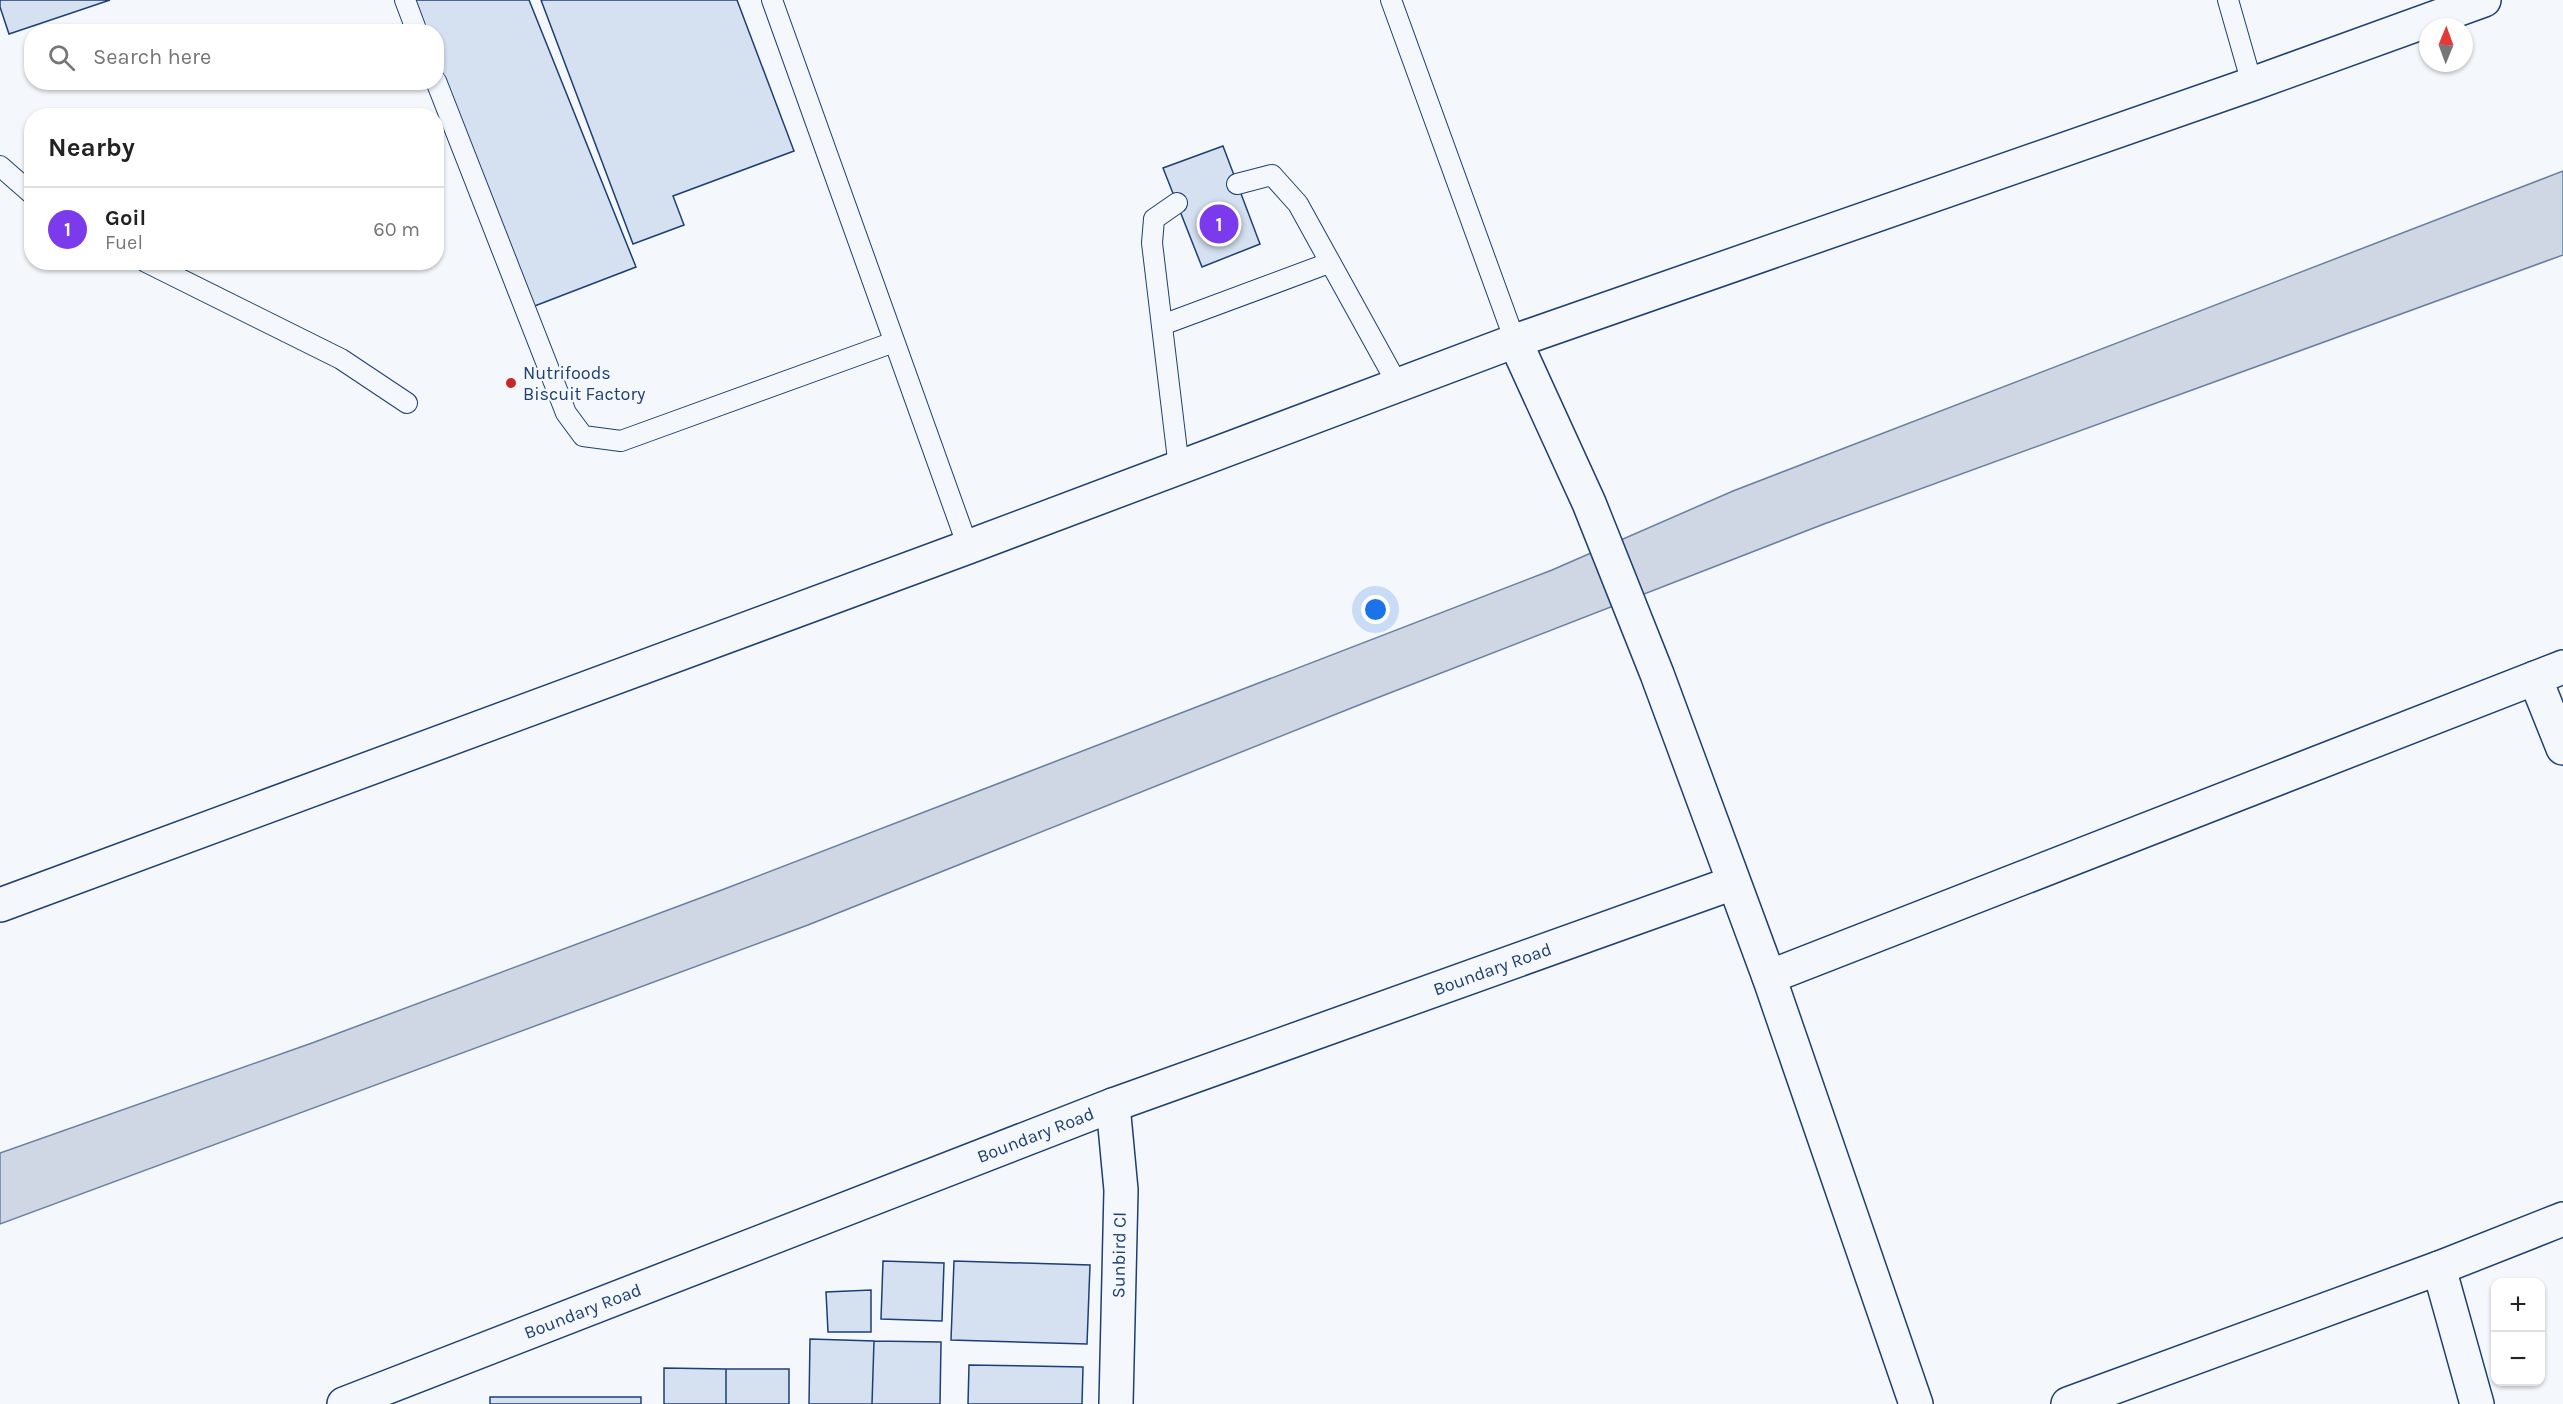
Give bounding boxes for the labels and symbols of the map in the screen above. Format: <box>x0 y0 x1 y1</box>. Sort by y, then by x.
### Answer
north arrow <box>2419 18 2473 72</box>
pin: 1 <box>1200 202 1238 246</box>
place label: Nutrifoods Biscuit Factory <box>523 362 646 405</box>
marker: Nutrifoods Biscuit Factory <box>504 376 518 390</box>
your location <box>1361 595 1390 624</box>
street label: Boundary Road <box>1430 938 1554 1000</box>
street label: Boundary Road <box>974 1102 1097 1168</box>
street label: Sunbird Cl <box>1107 1212 1131 1298</box>
street label: Boundary Road <box>521 1278 644 1344</box>

